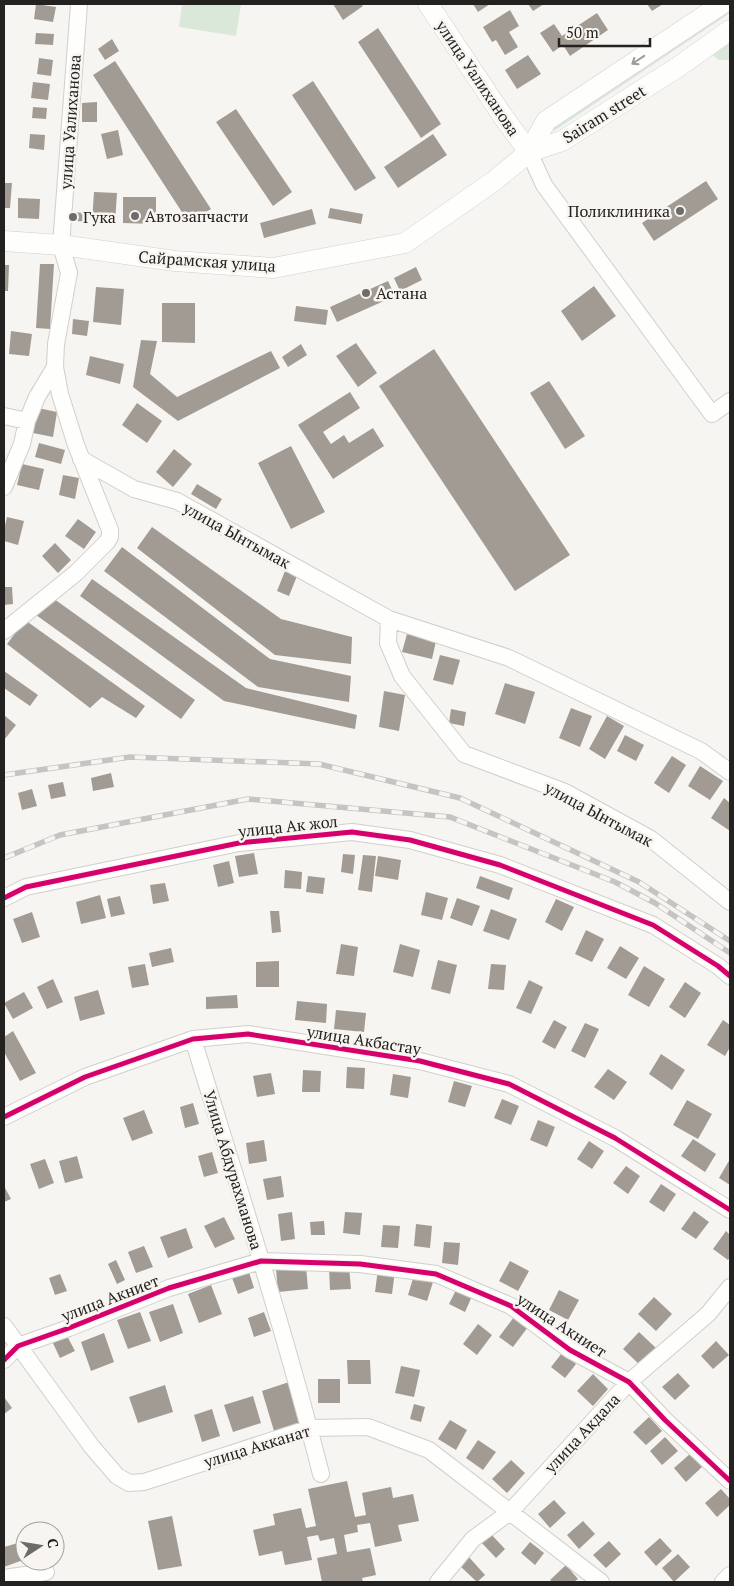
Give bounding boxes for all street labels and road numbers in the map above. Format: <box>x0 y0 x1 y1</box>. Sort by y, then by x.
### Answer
street label: улица Уалиханова <box>431 15 525 140</box>
street label: улица Уалиханова <box>54 54 86 191</box>
street label: Sairam street <box>558 80 650 148</box>
street label: Сайрамская улица <box>138 245 276 277</box>
street label: улица Ынтымак <box>178 496 295 574</box>
street label: улица Ынтымак <box>540 776 657 852</box>
street label: улица Ак жол <box>236 810 339 842</box>
street label: улица Акбастау <box>304 1020 424 1060</box>
street label: Улица Абдурахманова <box>198 1087 268 1253</box>
street label: улица Акниет <box>57 1269 162 1327</box>
street label: улица Акниет <box>512 1287 611 1362</box>
street label: улица Акдала <box>539 1388 625 1478</box>
street label: улица Акканат <box>200 1419 313 1473</box>

